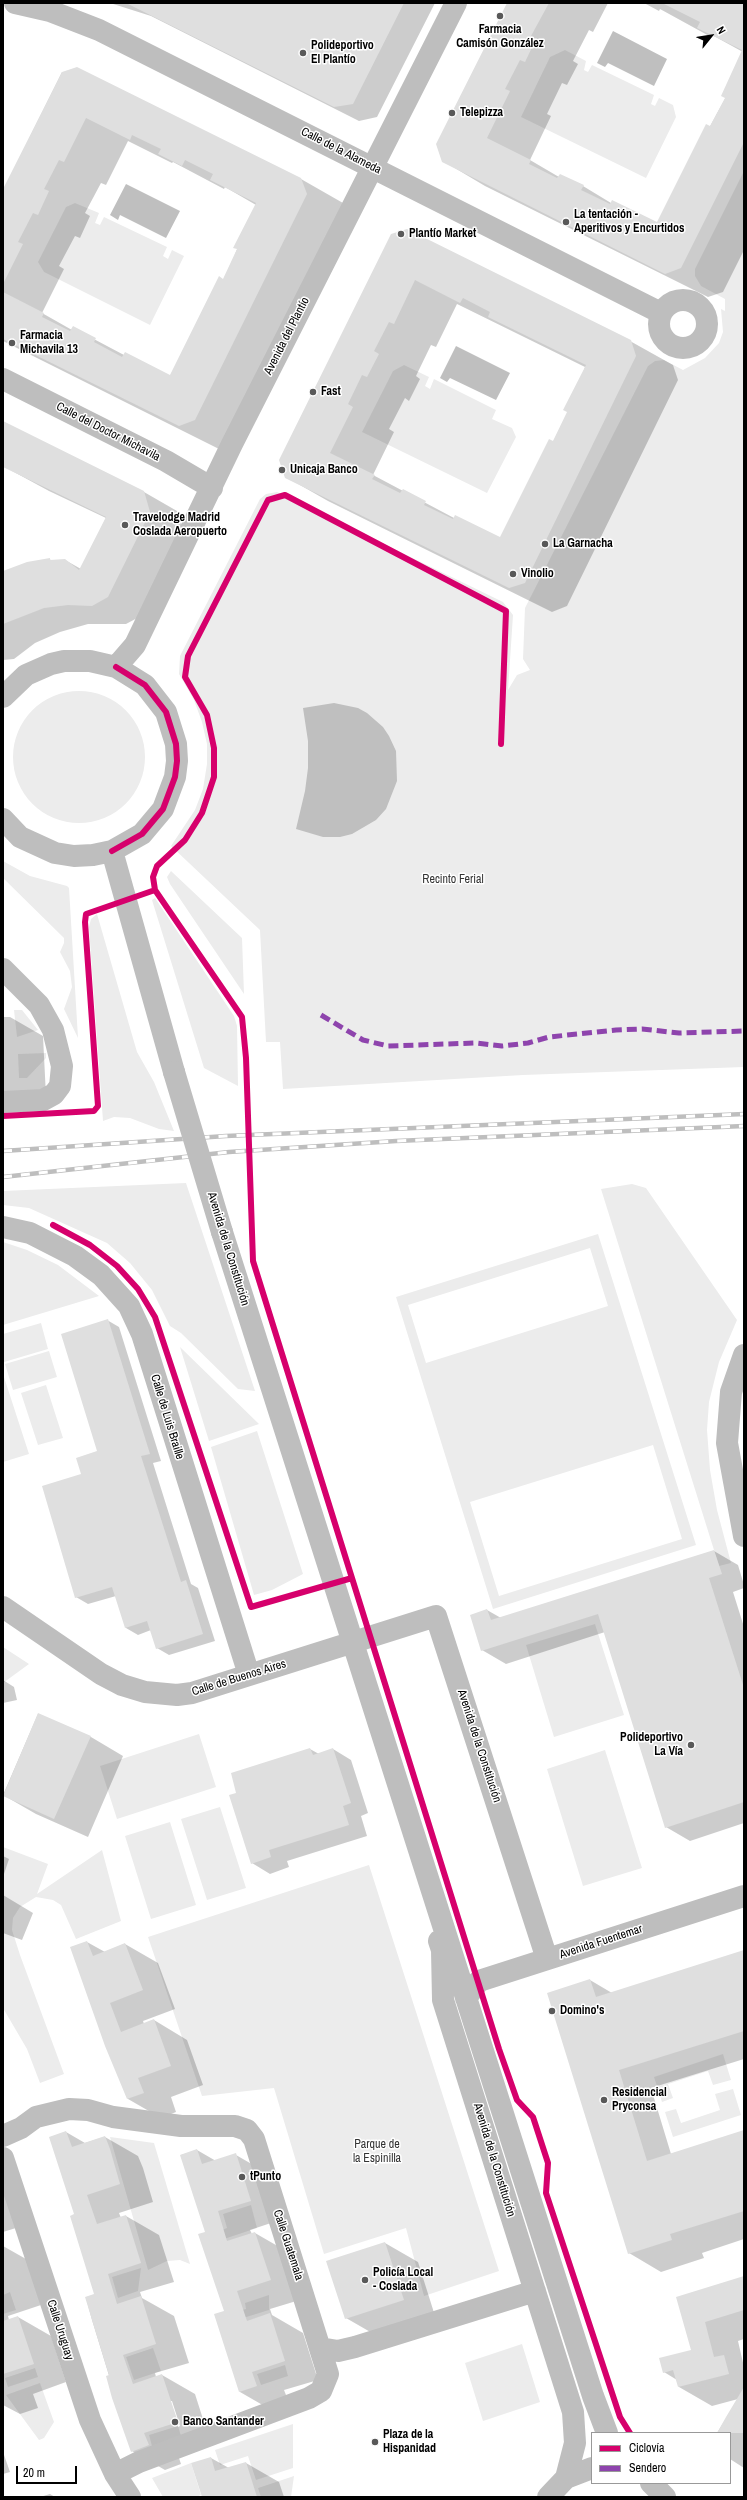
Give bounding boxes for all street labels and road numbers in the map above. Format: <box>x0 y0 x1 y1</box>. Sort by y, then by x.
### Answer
street label: Calle de la Alameda <box>299 125 383 177</box>
street label: Avenida del Plantío <box>261 295 313 377</box>
street label: Calle del Doctor Michavila <box>54 400 162 464</box>
street label: Avenida de la Constitución <box>204 1190 252 1308</box>
street label: Calle de Luis Braille <box>147 1373 187 1461</box>
street label: Calle de Buenos Aires <box>190 1657 288 1699</box>
street label: Avenida de la Constitución <box>454 1688 504 1804</box>
street label: Avenida Fuentemar <box>558 1922 644 1962</box>
street label: Avenida de la Constitución <box>470 2101 518 2219</box>
street label: Calle Guatemala <box>270 2208 306 2282</box>
street label: Calle Uruguay <box>44 2298 76 2362</box>

